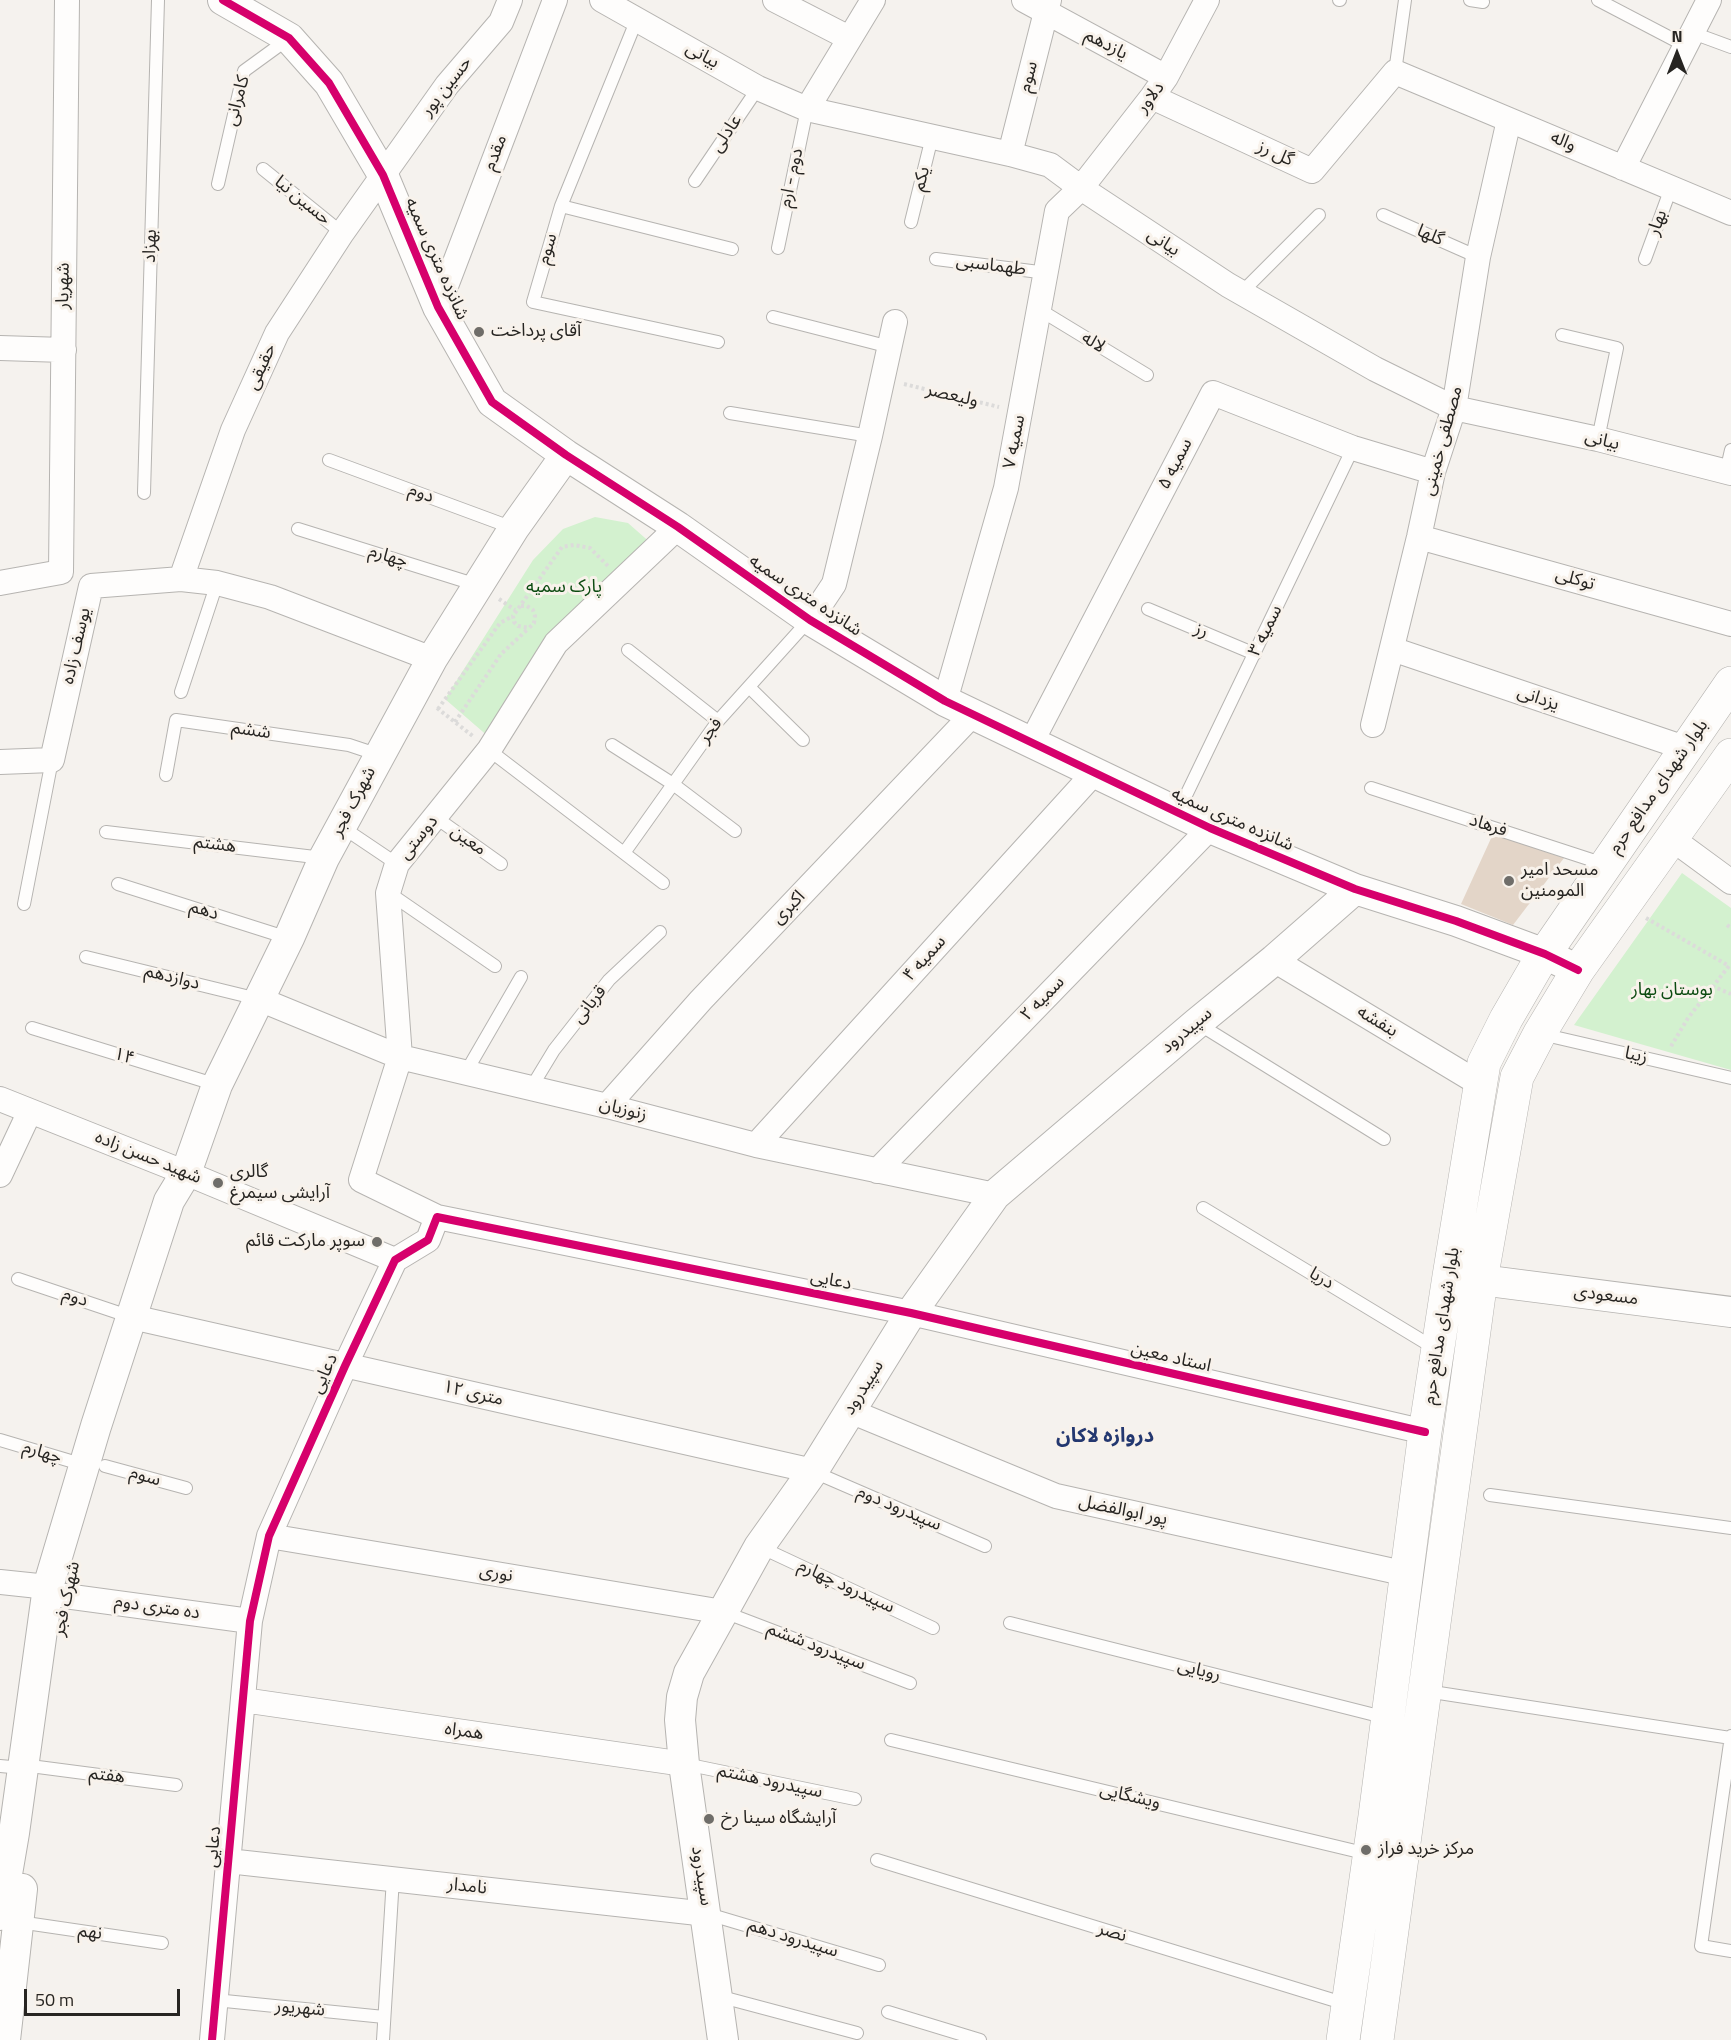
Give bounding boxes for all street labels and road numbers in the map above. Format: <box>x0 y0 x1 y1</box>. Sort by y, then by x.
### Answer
street label: یازدهم <box>1081 25 1131 65</box>
street label: بیانی <box>682 38 722 74</box>
street label: حسین پور <box>417 53 477 121</box>
street label: سوم <box>1015 59 1043 95</box>
street label: کامرانی <box>221 73 255 129</box>
street label: دلاور <box>1132 78 1170 118</box>
street label: عادلی <box>707 111 747 157</box>
street label: واله <box>1547 127 1579 157</box>
street label: مقدم <box>479 132 513 174</box>
street label: گل رز <box>1253 136 1297 172</box>
street label: دوم - ارم <box>775 146 809 210</box>
street label: یکم <box>909 164 935 194</box>
street label: حسین نیا <box>269 172 335 230</box>
street label: شانزده متری سمیه <box>399 195 473 323</box>
street label: بهار <box>1643 207 1673 239</box>
street label: گلها <box>1413 221 1447 251</box>
street label: بیانی <box>1142 224 1184 262</box>
street label: بهزاد <box>140 229 162 263</box>
street label: سوم <box>533 231 563 267</box>
street label: طهماسبی <box>955 251 1027 281</box>
street label: شهریار <box>53 262 75 310</box>
street label: لاله <box>1077 328 1109 358</box>
street label: حقیقی <box>242 341 282 393</box>
street label: ولیعصر <box>924 380 980 412</box>
street label: مصطفی خمینی <box>1418 384 1468 498</box>
street label: سمیه ۷ <box>999 413 1031 471</box>
street label: بیانی <box>1582 426 1622 456</box>
street label: سمیه ۵ <box>1154 435 1198 493</box>
street label: دوم <box>405 480 437 508</box>
street label: چهارم <box>366 541 410 573</box>
street label: شانزده متری سمیه <box>744 550 866 642</box>
street label: توکلی <box>1553 564 1597 596</box>
street label: سمیه ۳ <box>1244 602 1288 660</box>
street label: یوسف زاده <box>58 606 96 686</box>
street label: رز <box>1191 618 1211 644</box>
street label: یزدانی <box>1514 682 1562 716</box>
street label: فجر <box>694 714 728 748</box>
street label: بلوار شهدای مدافع حرم <box>1605 716 1713 858</box>
street label: ششم <box>230 718 272 744</box>
street label: شهرک فجر <box>327 763 381 841</box>
street label: شانزده متری سمیه <box>1168 783 1296 857</box>
street label: فرهاد <box>1466 810 1510 842</box>
street label: دوستی <box>395 812 443 864</box>
street label: معین <box>446 821 490 861</box>
street label: هشتم <box>193 832 237 858</box>
street label: اکبری <box>768 887 810 929</box>
street label: دهم <box>187 896 221 926</box>
street label: سمیه ۴ <box>899 932 951 986</box>
street label: دوازدهم <box>142 961 202 995</box>
street label: سمیه ۲ <box>1016 972 1070 1026</box>
street label: قربانی <box>568 982 612 1028</box>
street label: بنفشه <box>1353 1001 1401 1043</box>
street label: سپیدرود <box>1157 1003 1217 1059</box>
street label: زیبا <box>1622 1043 1650 1069</box>
street label: ۱۴ <box>111 1044 137 1070</box>
street label: زنوزیان <box>597 1094 649 1126</box>
street label: شهید حسن زاده <box>92 1127 204 1189</box>
street label: بلوار شهدای مدافع حرم <box>1419 1246 1465 1406</box>
street label: دریا <box>1305 1263 1337 1295</box>
street label: دعایی <box>809 1266 853 1296</box>
street label: مسعودی <box>1572 1281 1640 1311</box>
street label: دوم <box>60 1284 90 1312</box>
street label: استاد معین <box>1129 1338 1213 1378</box>
street label: دعایی <box>307 1351 343 1397</box>
street label: سپیدرود <box>839 1357 889 1419</box>
street label: ۱۲ متری <box>441 1377 505 1411</box>
street label: چهارم <box>20 1437 64 1469</box>
street label: سوم <box>127 1462 163 1492</box>
street label: سپیدرود دوم <box>854 1482 944 1536</box>
street label: پور ابوالفضل <box>1077 1491 1169 1531</box>
street label: سپیدرود چهارم <box>794 1555 898 1619</box>
street label: شهرک فجر <box>49 1560 85 1638</box>
street label: نوری <box>478 1560 514 1588</box>
street label: ده متری دوم <box>113 1591 201 1625</box>
street label: سپیدرود ششم <box>764 1618 868 1676</box>
street label: رویایی <box>1175 1655 1223 1687</box>
street label: همراه <box>443 1719 485 1745</box>
street label: سپیدرود هشتم <box>716 1760 824 1804</box>
street label: هفتم <box>88 1763 126 1789</box>
street label: ویشگایی <box>1097 1780 1163 1814</box>
street label: دعایی <box>201 1825 227 1869</box>
street label: سپیدرود <box>686 1845 716 1907</box>
street label: نامدار <box>446 1874 488 1900</box>
street label: سپیدرود دهم <box>745 1915 841 1963</box>
street label: نصر <box>1095 1918 1129 1948</box>
street label: نهم <box>77 1921 103 1945</box>
street label: شهریور <box>274 1996 326 2022</box>

